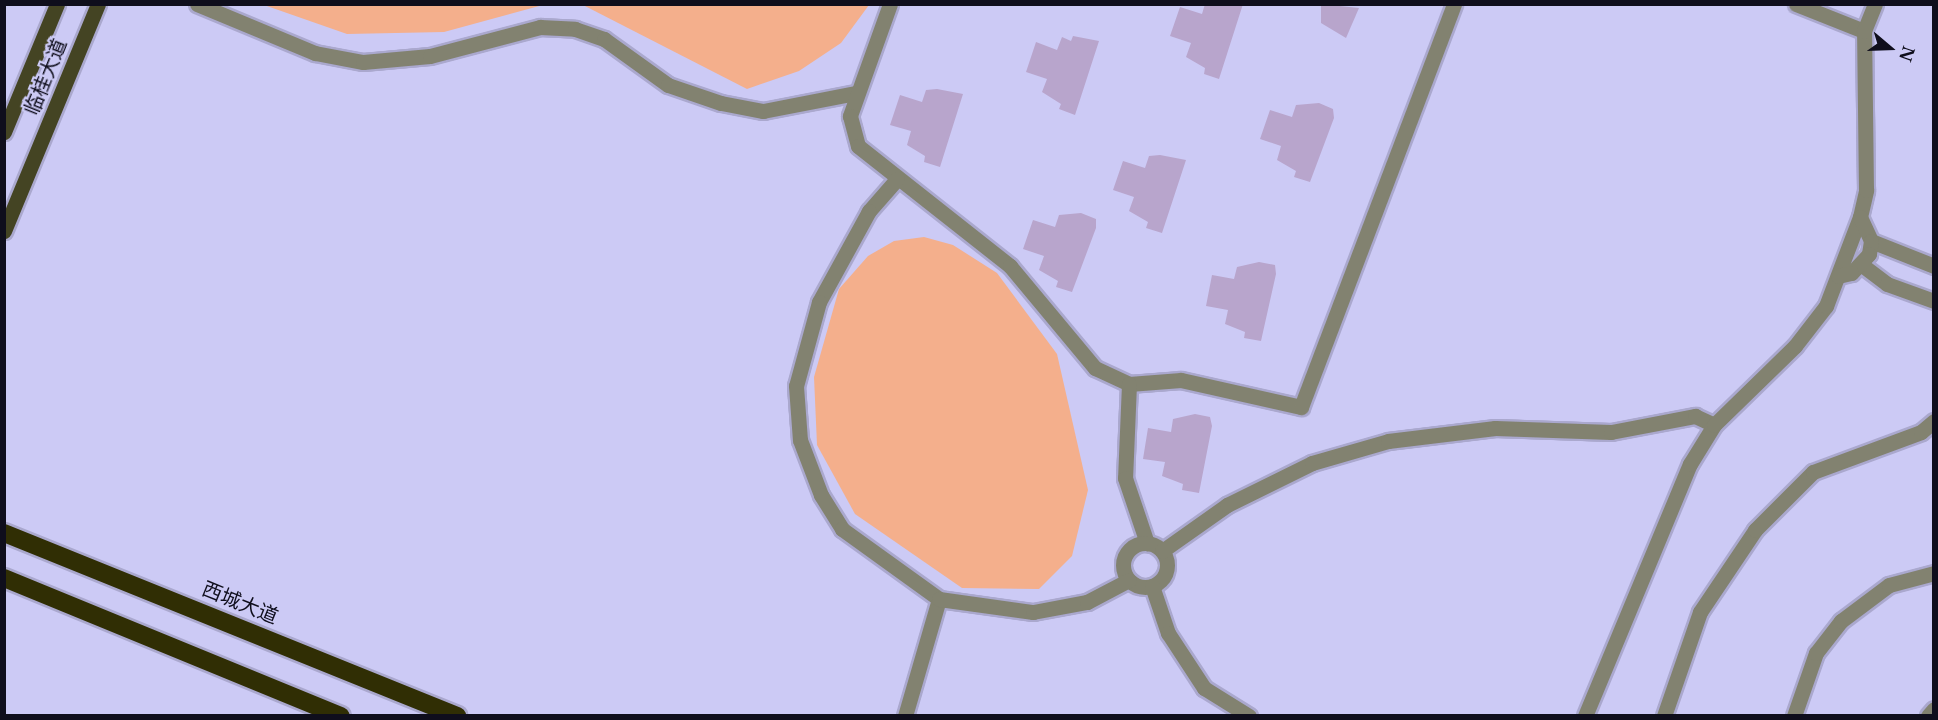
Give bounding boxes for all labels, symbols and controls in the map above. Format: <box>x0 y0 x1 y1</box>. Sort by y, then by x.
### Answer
north arrow <box>1860 18 1920 78</box>
street label: 临桂大道 <box>20 35 72 119</box>
text: N <box>1895 43 1919 64</box>
street label: 西城大道 <box>198 577 282 629</box>

